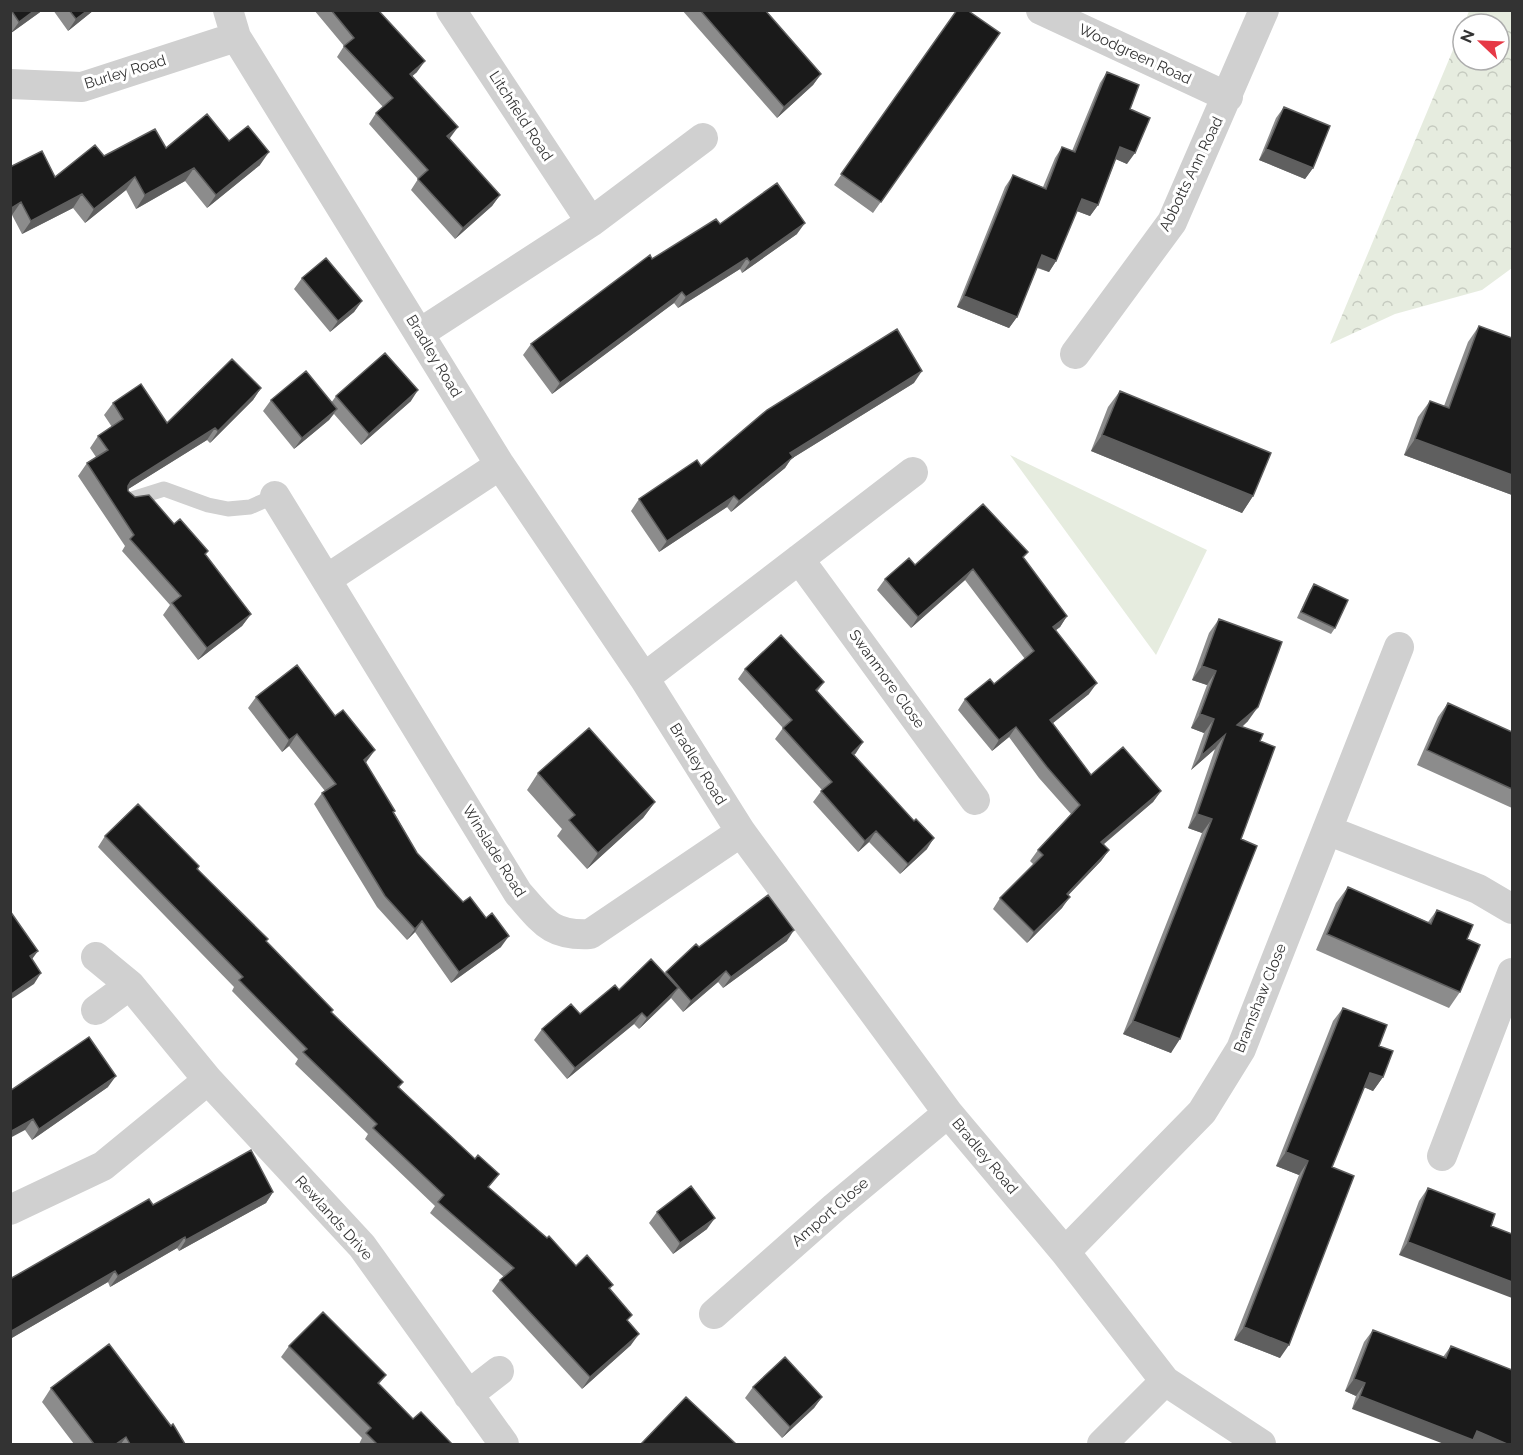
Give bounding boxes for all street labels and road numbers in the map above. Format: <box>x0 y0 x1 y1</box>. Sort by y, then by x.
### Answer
street label: Woodgreen Road <box>1076 20 1194 88</box>
street label: Burley Road <box>82 51 168 93</box>
street label: Litchfield Road <box>485 68 557 164</box>
street label: Abbotts Ann Road <box>1155 114 1227 234</box>
street label: Bradley Road <box>402 312 466 400</box>
street label: Swanmore Close <box>845 626 929 732</box>
street label: Bradley Road <box>666 720 730 808</box>
street label: Winslade Road <box>459 802 529 900</box>
street label: Bramshaw Close <box>1230 941 1290 1055</box>
street label: Bradley Road <box>948 1115 1022 1197</box>
street label: Rewlands Drive <box>291 1172 377 1264</box>
street label: Amport Close <box>788 1174 872 1250</box>

